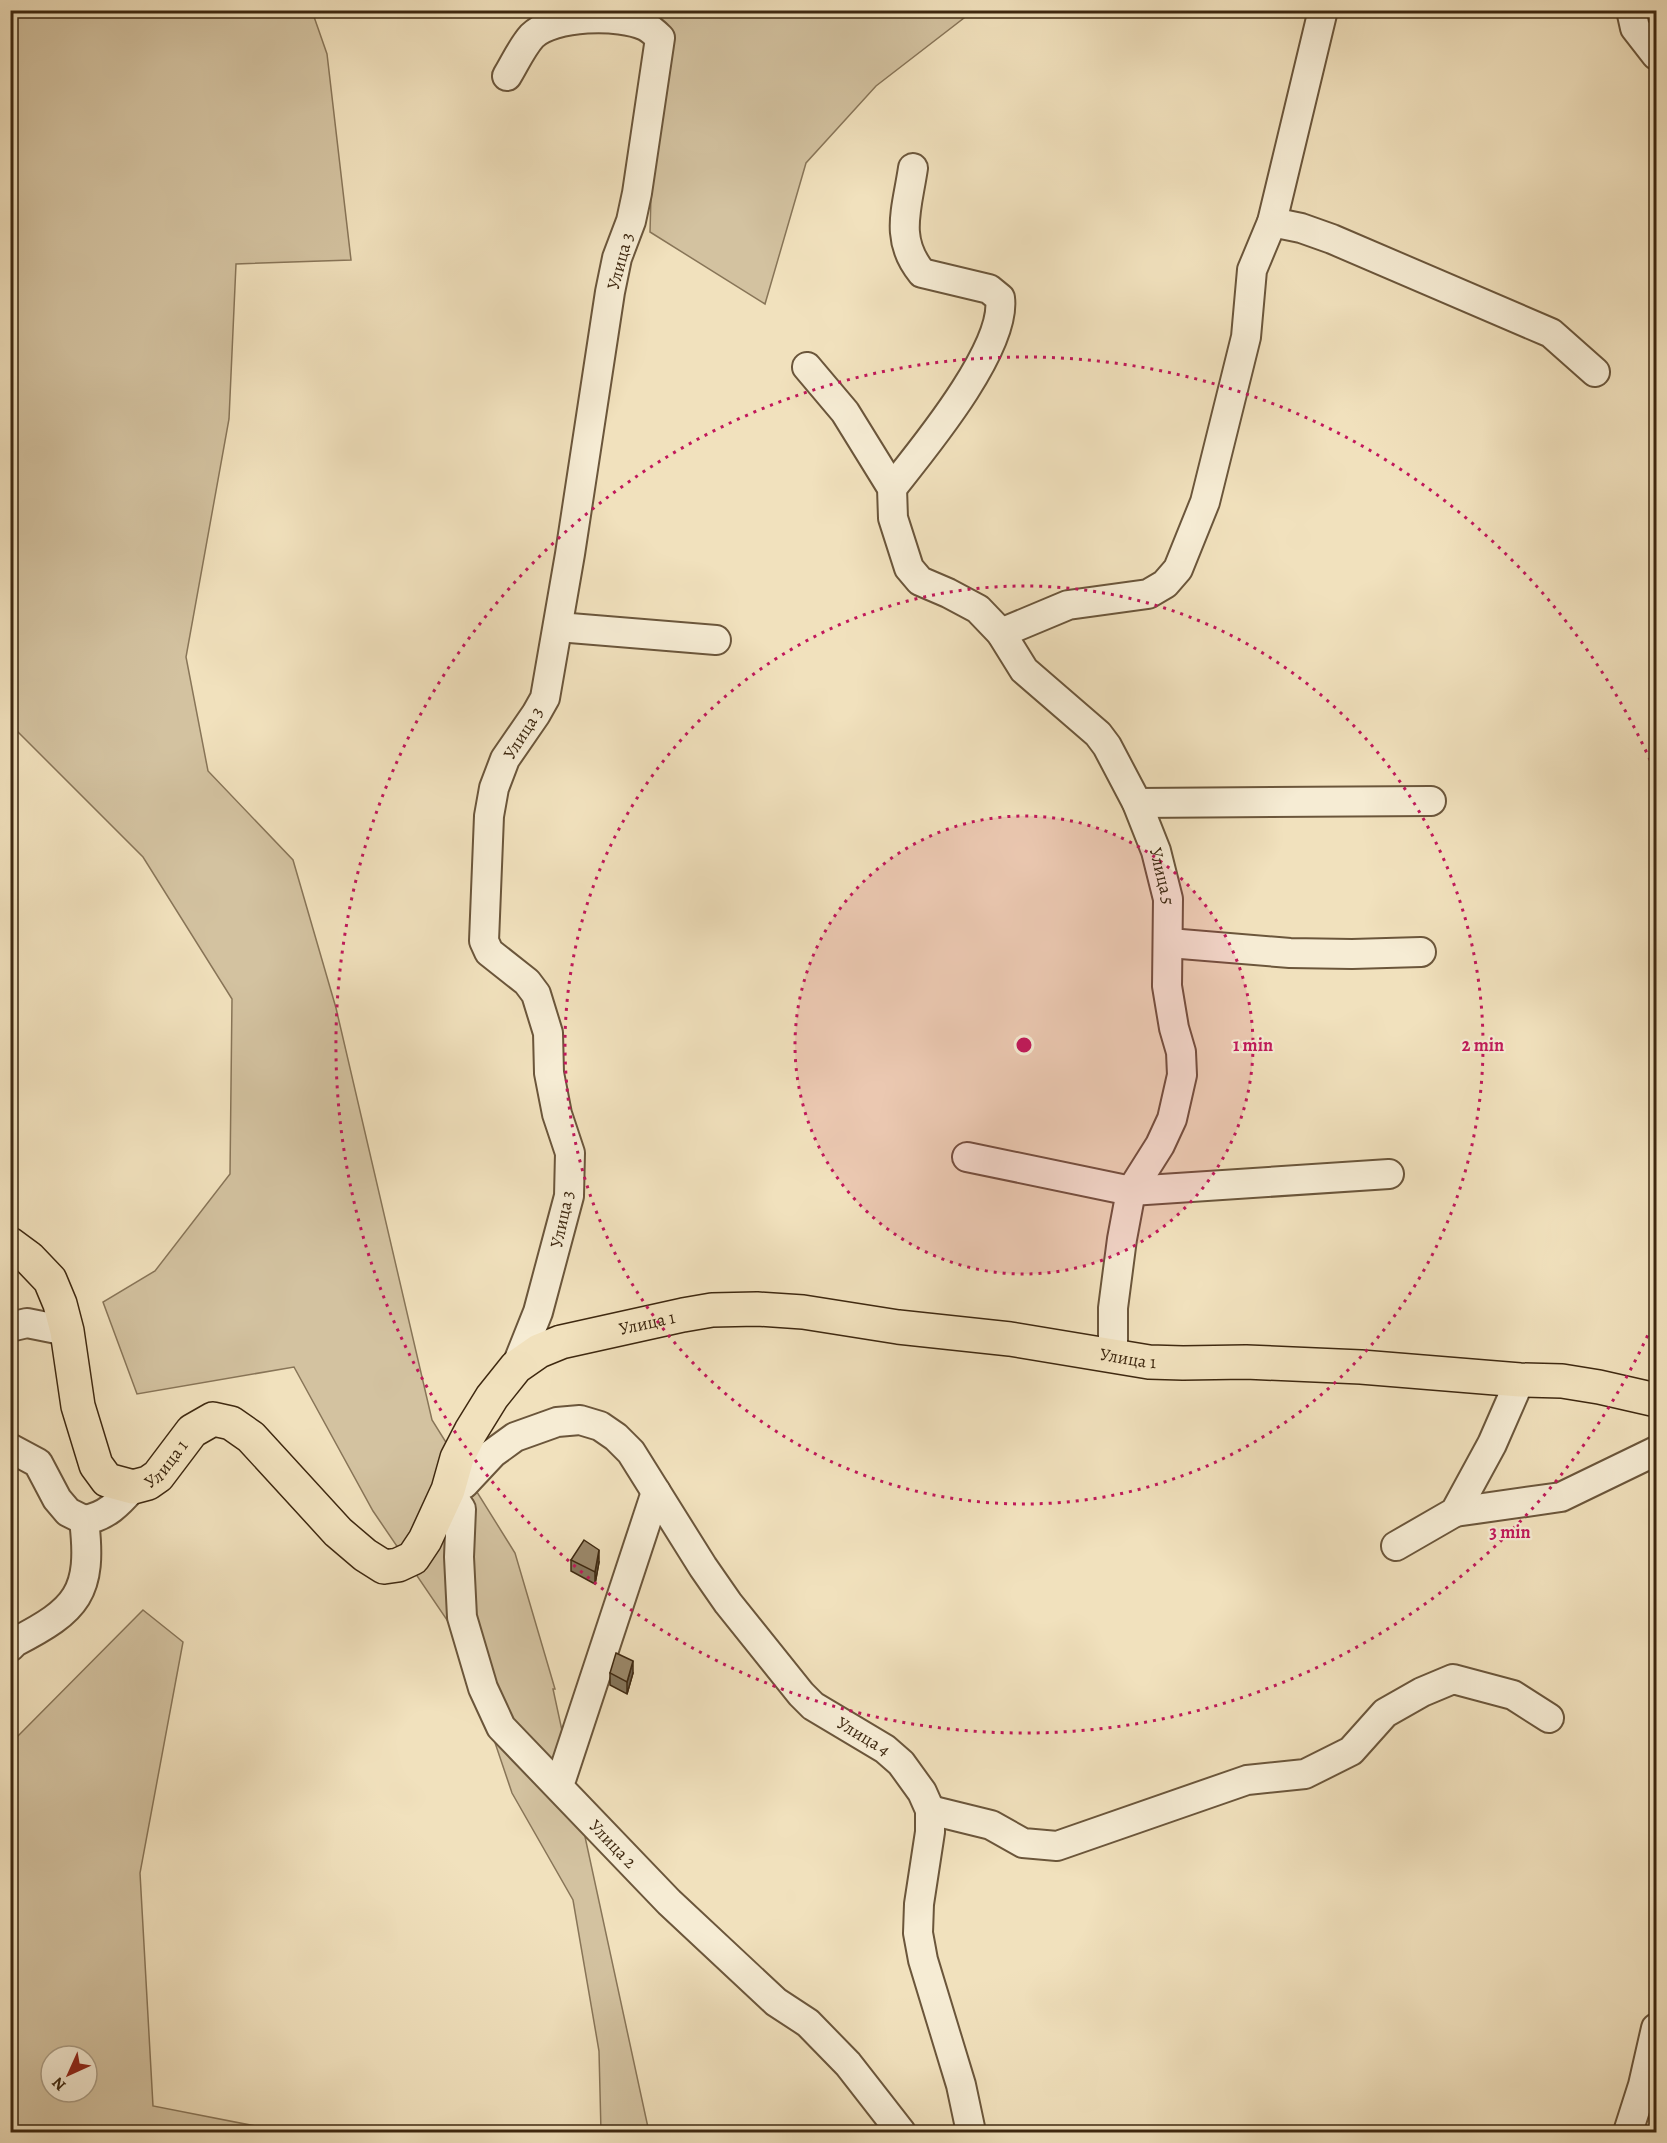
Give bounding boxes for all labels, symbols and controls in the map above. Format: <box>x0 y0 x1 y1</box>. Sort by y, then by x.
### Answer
street label: Улица 3 <box>601 230 639 292</box>
street label: Улица 3 <box>497 702 549 764</box>
street label: Улица 5 <box>1144 845 1180 905</box>
text: 1 min <box>1233 1033 1273 1057</box>
text: 2 min <box>1462 1033 1504 1057</box>
centre of rings <box>1014 1035 1034 1055</box>
street label: Улица 3 <box>544 1188 580 1250</box>
street label: Улица 1 <box>617 1305 677 1341</box>
street label: Улица 1 <box>1098 1342 1157 1374</box>
street label: Улица 1 <box>140 1435 193 1494</box>
text: 3 min <box>1489 1520 1531 1544</box>
street label: Улица 4 <box>832 1711 896 1761</box>
street label: Улица 2 <box>584 1814 643 1874</box>
north arrow <box>39 2044 99 2104</box>
text: N <box>47 2072 71 2096</box>

